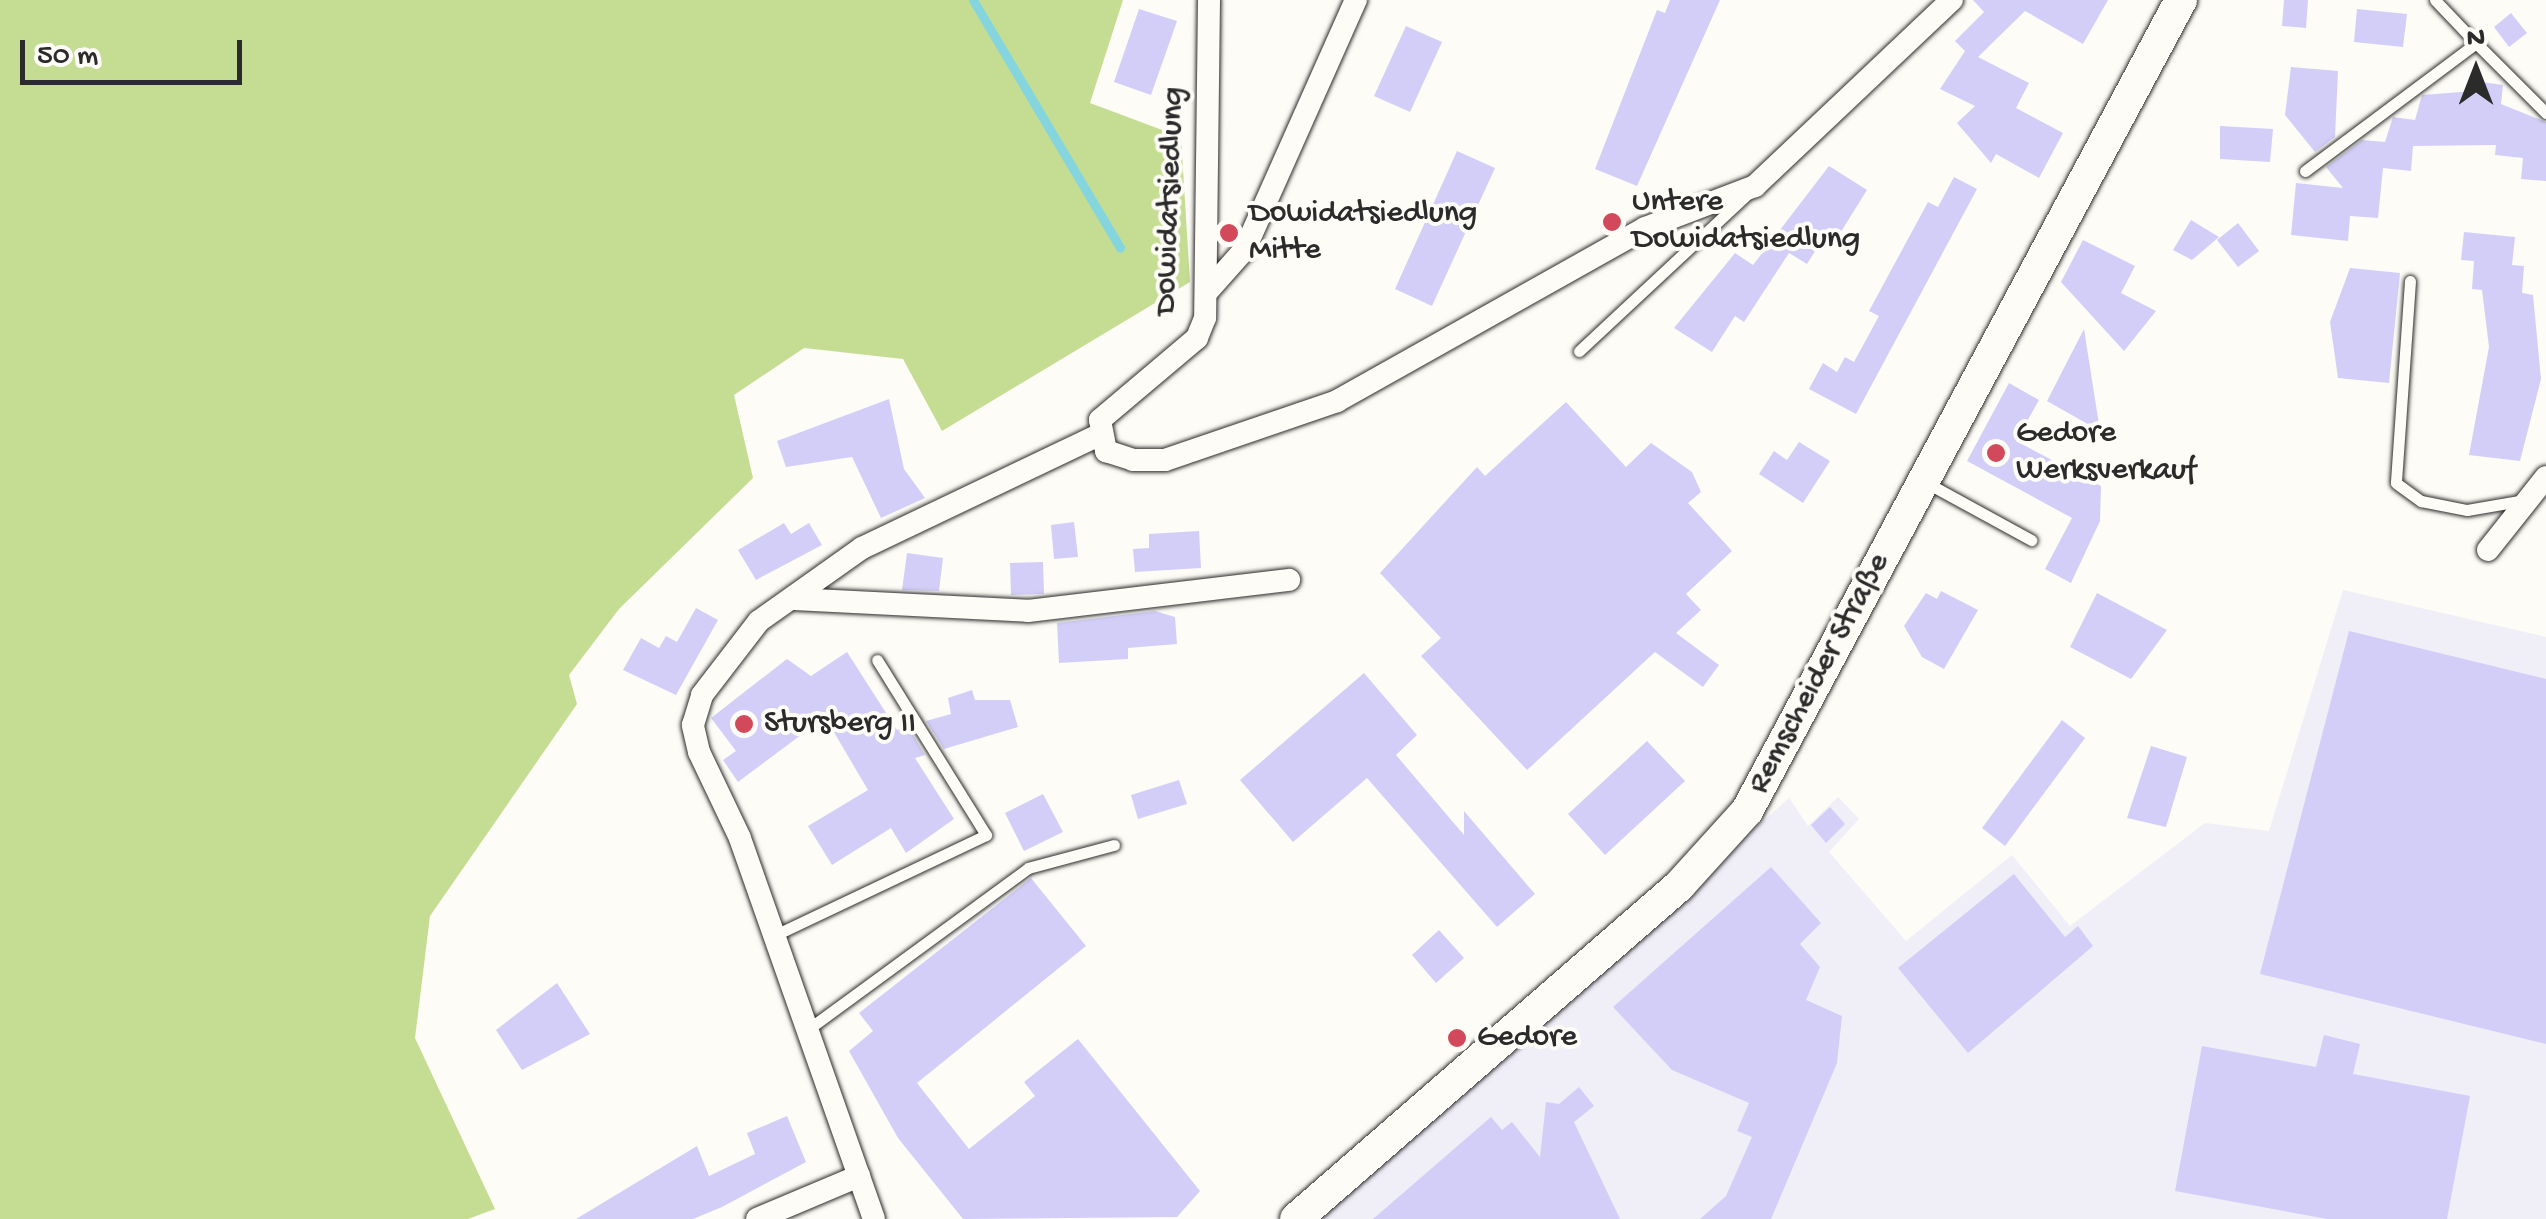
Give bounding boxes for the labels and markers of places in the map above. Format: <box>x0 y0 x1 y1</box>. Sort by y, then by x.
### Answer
place label: Untere Dowidatsiedlung <box>1632 185 1860 260</box>
place label: Dowidatsiedlung Mitte <box>1249 196 1477 271</box>
marker: Untere Dowidatsiedlung <box>1601 211 1623 233</box>
marker: Dowidatsiedlung Mitte <box>1218 222 1240 244</box>
place label: Gedore Werksverkauf <box>2016 416 2196 491</box>
marker: Gedore Werksverkauf <box>1985 442 2007 464</box>
place label: Stursberg II <box>764 705 916 743</box>
marker: Stursberg II <box>733 713 755 735</box>
place label: Gedore <box>1477 1019 1577 1057</box>
marker: Gedore <box>1446 1027 1468 1049</box>

